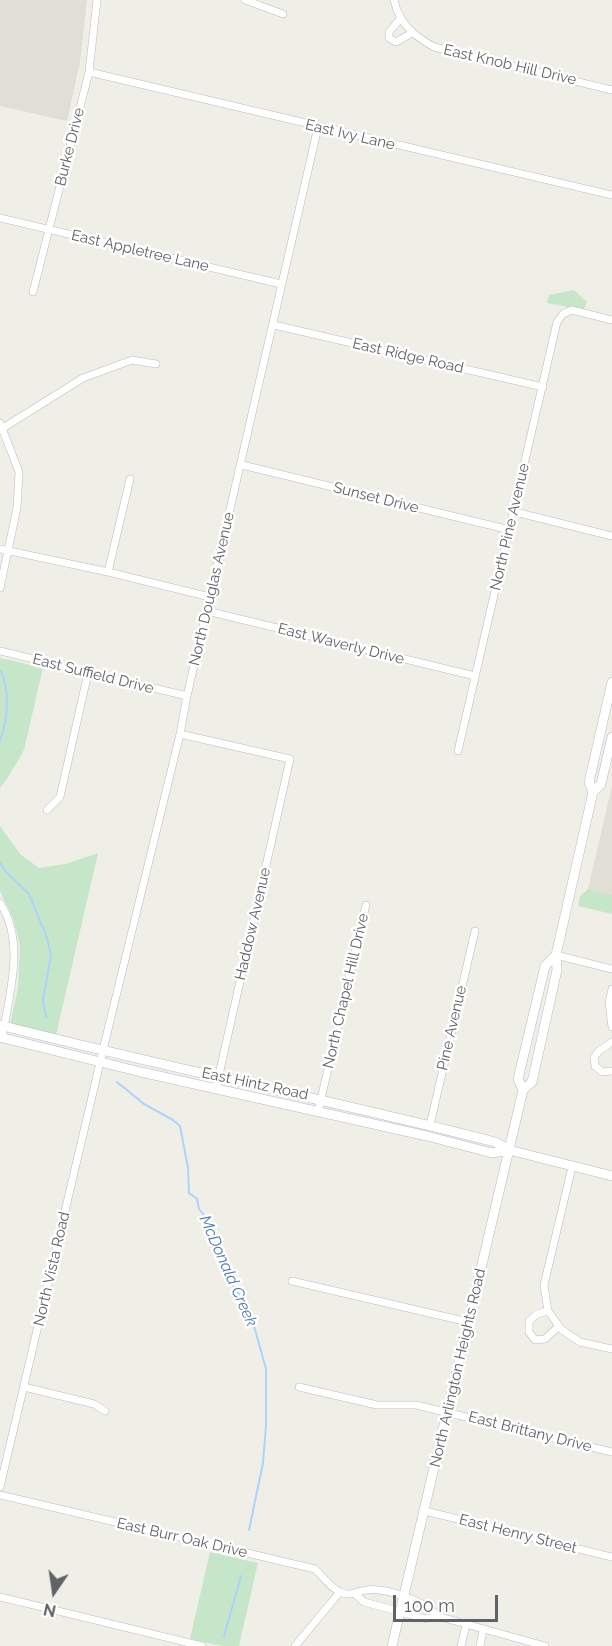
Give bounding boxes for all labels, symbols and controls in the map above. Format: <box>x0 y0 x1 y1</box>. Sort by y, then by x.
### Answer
street label: East Knob Hill Drive <box>442 41 578 89</box>
street label: Burke Drive <box>52 106 88 188</box>
street label: East Ivy Lane <box>303 116 397 154</box>
street label: East Appletree Lane <box>69 226 211 276</box>
street label: East Ridge Road <box>351 334 465 378</box>
street label: North Pine Avenue <box>487 462 533 592</box>
street label: Sunset Drive <box>331 479 421 517</box>
street label: North Douglas Avenue <box>186 510 238 668</box>
street label: East Waverly Drive <box>276 620 406 668</box>
street label: East Suffield Drive <box>31 650 155 698</box>
street label: Haddow Avenue <box>231 866 275 982</box>
street label: North Chapel Hill Drive <box>319 912 373 1070</box>
street label: Pine Avenue <box>433 984 471 1072</box>
street label: East Hintz Road <box>200 1064 310 1104</box>
street label: North Vista Road <box>30 1210 74 1328</box>
water label: McDonald Creek <box>195 1212 261 1330</box>
street label: North Arlington Heights Road <box>426 1267 490 1469</box>
street label: East Brittany Drive <box>466 1408 594 1456</box>
street label: East Henry Street <box>457 1511 579 1557</box>
street label: East Burr Oak Drive <box>115 1514 249 1562</box>
north arrow <box>24 1562 84 1622</box>
scale bar <box>396 1583 501 1621</box>
text: 100 m <box>404 1595 455 1616</box>
text: N <box>42 1599 58 1621</box>

